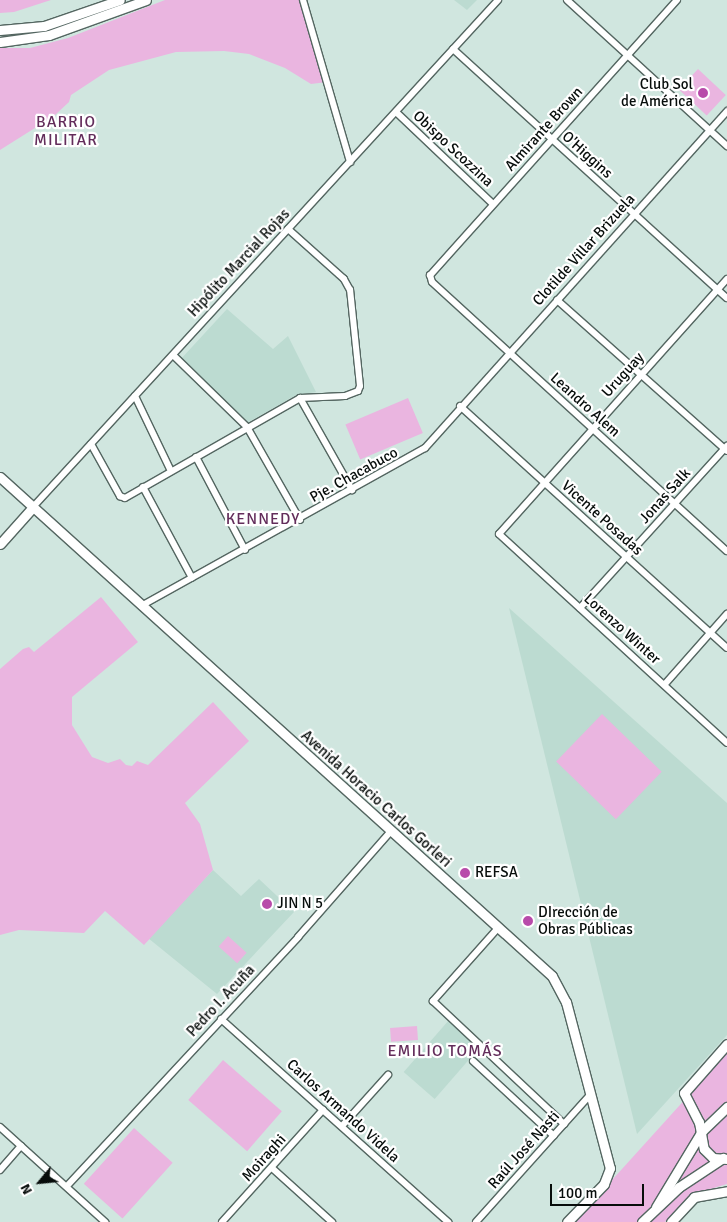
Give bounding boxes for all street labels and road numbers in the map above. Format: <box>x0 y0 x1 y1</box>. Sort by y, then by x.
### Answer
street label: Almirante Brown <box>501 83 587 175</box>
street label: Obispo Scozzina <box>409 107 497 191</box>
street label: O'Higgins <box>558 128 616 182</box>
street label: Clotilde Villar Brizuela <box>529 190 639 310</box>
street label: Hipólito Marcial Rojas <box>184 205 294 321</box>
street label: Uruguay <box>598 349 648 401</box>
street label: Leandro Alem <box>546 369 624 441</box>
street label: Pje. Chacabuco <box>307 443 401 507</box>
street label: Jonas Salk <box>636 465 694 527</box>
street label: Vicente Posadas <box>558 477 646 559</box>
street label: Lorenzo Winter <box>580 590 664 668</box>
street label: Avenida Horacio Carlos Gorleri <box>297 727 455 871</box>
street label: Pedro I. Acuña <box>183 961 259 1041</box>
street label: Carlos Armando Videla <box>283 1056 403 1166</box>
street label: Raúl José Nasti <box>484 1108 564 1192</box>
street label: Moiraghi <box>238 1131 290 1185</box>

